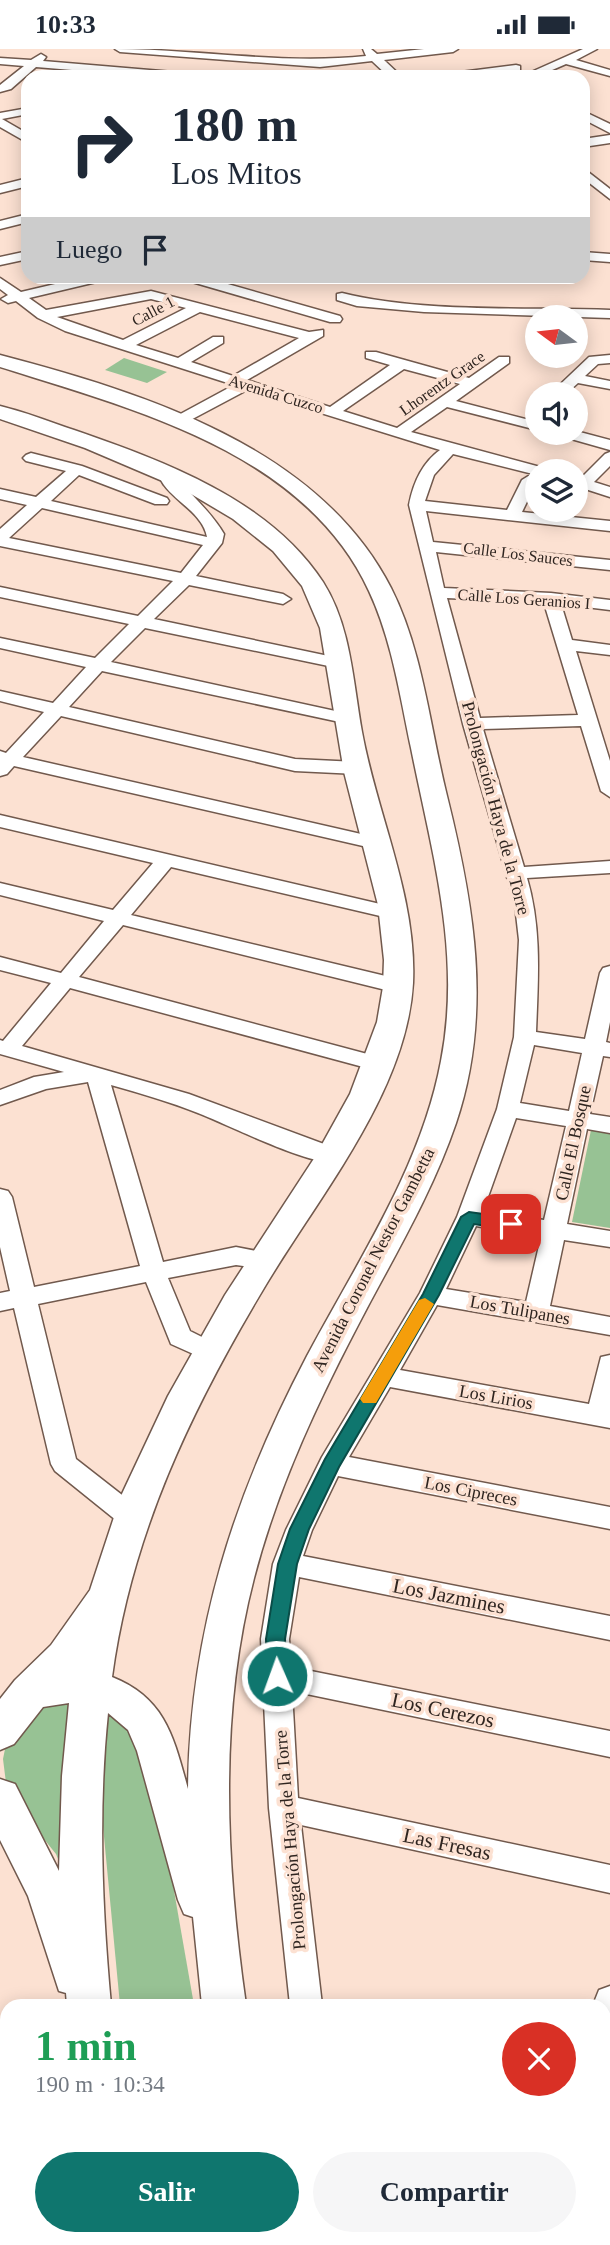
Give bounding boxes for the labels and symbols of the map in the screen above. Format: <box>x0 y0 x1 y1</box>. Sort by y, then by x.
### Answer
street label: Calle 1 <box>129 293 177 329</box>
north arrow <box>525 305 588 367</box>
street label: Lhorentz Grace <box>396 347 488 419</box>
street label: Avenida Cuzco <box>227 372 325 416</box>
street label: Calle Los Sauces <box>462 539 574 569</box>
street label: Calle Los Geranios I <box>457 586 591 612</box>
street label: Prolongación Haya de la Torre <box>458 699 534 917</box>
street label: Calle El Bosque <box>551 1084 595 1202</box>
street label: Avenida Coronel Nestor Gambetta <box>308 1144 438 1376</box>
pin <box>481 1194 541 1254</box>
street label: Los Tulipanes <box>468 1291 572 1329</box>
street label: Los Lirios <box>458 1381 534 1413</box>
street label: Los Cipreces <box>423 1472 519 1510</box>
street label: Los Jazmines <box>391 1573 507 1619</box>
position arrow <box>240 1639 314 1713</box>
street label: Los Cerezos <box>389 1687 497 1733</box>
street label: Prolongación Haya de la Torre <box>270 1729 310 1951</box>
street label: Las Fresas <box>401 1823 493 1865</box>

